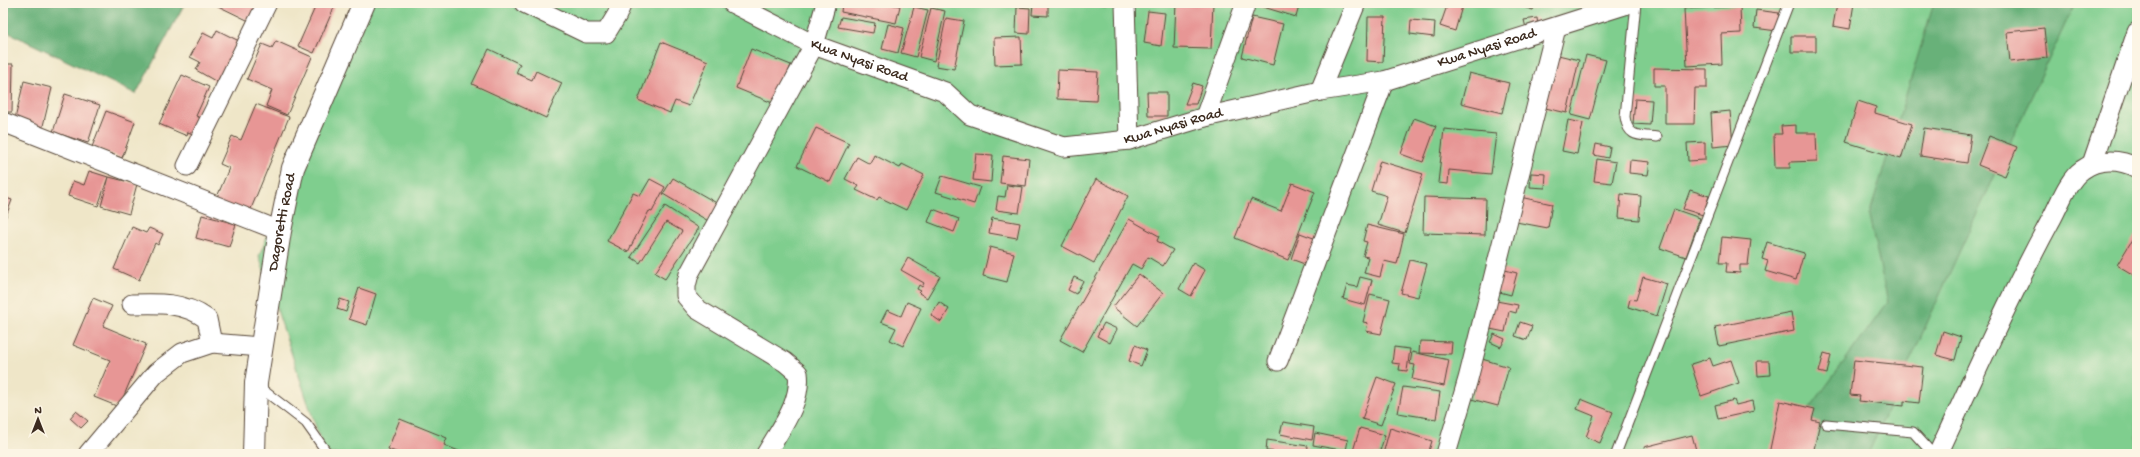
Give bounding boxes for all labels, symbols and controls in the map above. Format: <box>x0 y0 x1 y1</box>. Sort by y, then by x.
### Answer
street label: Kwa Nyasi Road <box>1435 24 1540 72</box>
street label: Kwa Nyasi Road <box>808 35 911 87</box>
street label: Kwa Nyasi Road <box>1123 104 1226 150</box>
street label: Dagoretti Road <box>265 170 301 273</box>
north arrow <box>18 399 58 439</box>
text: N <box>34 405 42 417</box>

